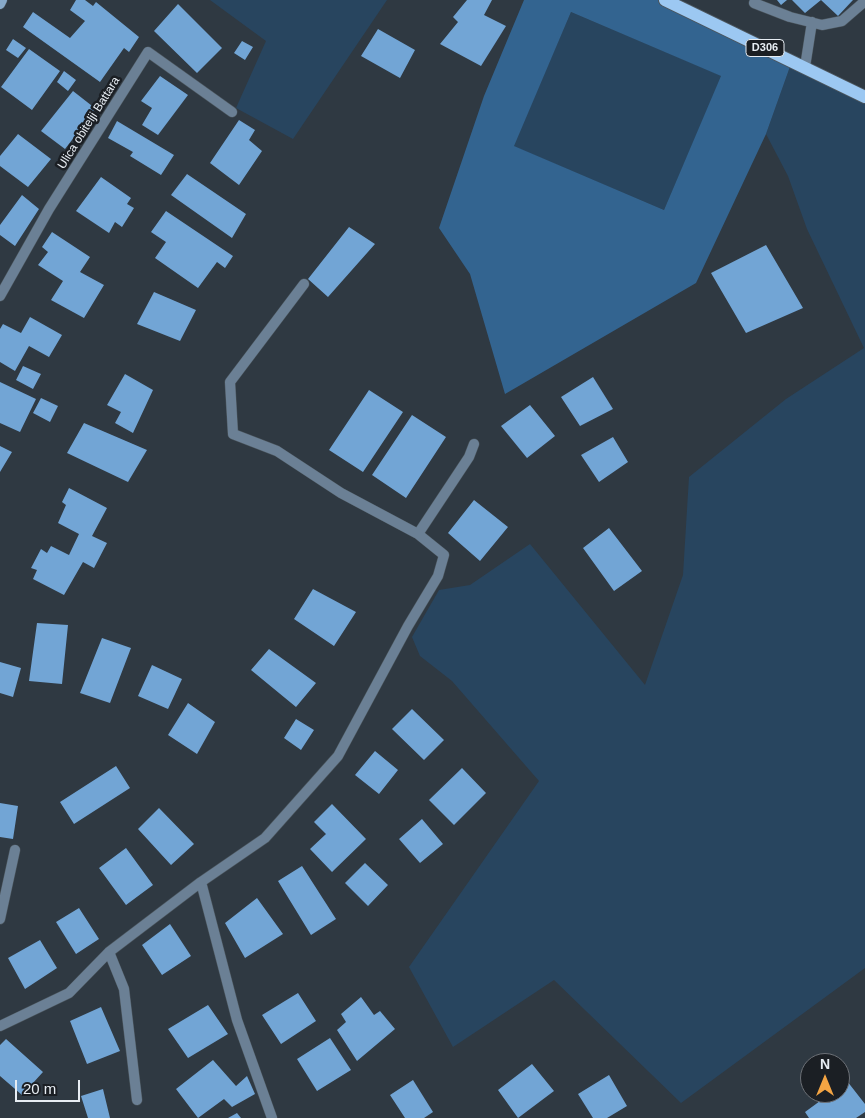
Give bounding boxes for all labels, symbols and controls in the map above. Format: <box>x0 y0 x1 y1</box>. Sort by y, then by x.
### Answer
road number: D306 <box>746 40 784 56</box>
street label: Ulica obitelji Battara <box>55 74 123 172</box>
north arrow <box>800 1053 850 1103</box>
text: N <box>820 1056 830 1072</box>
scale bar <box>18 1070 82 1102</box>
text: 20 m <box>23 1080 56 1097</box>

